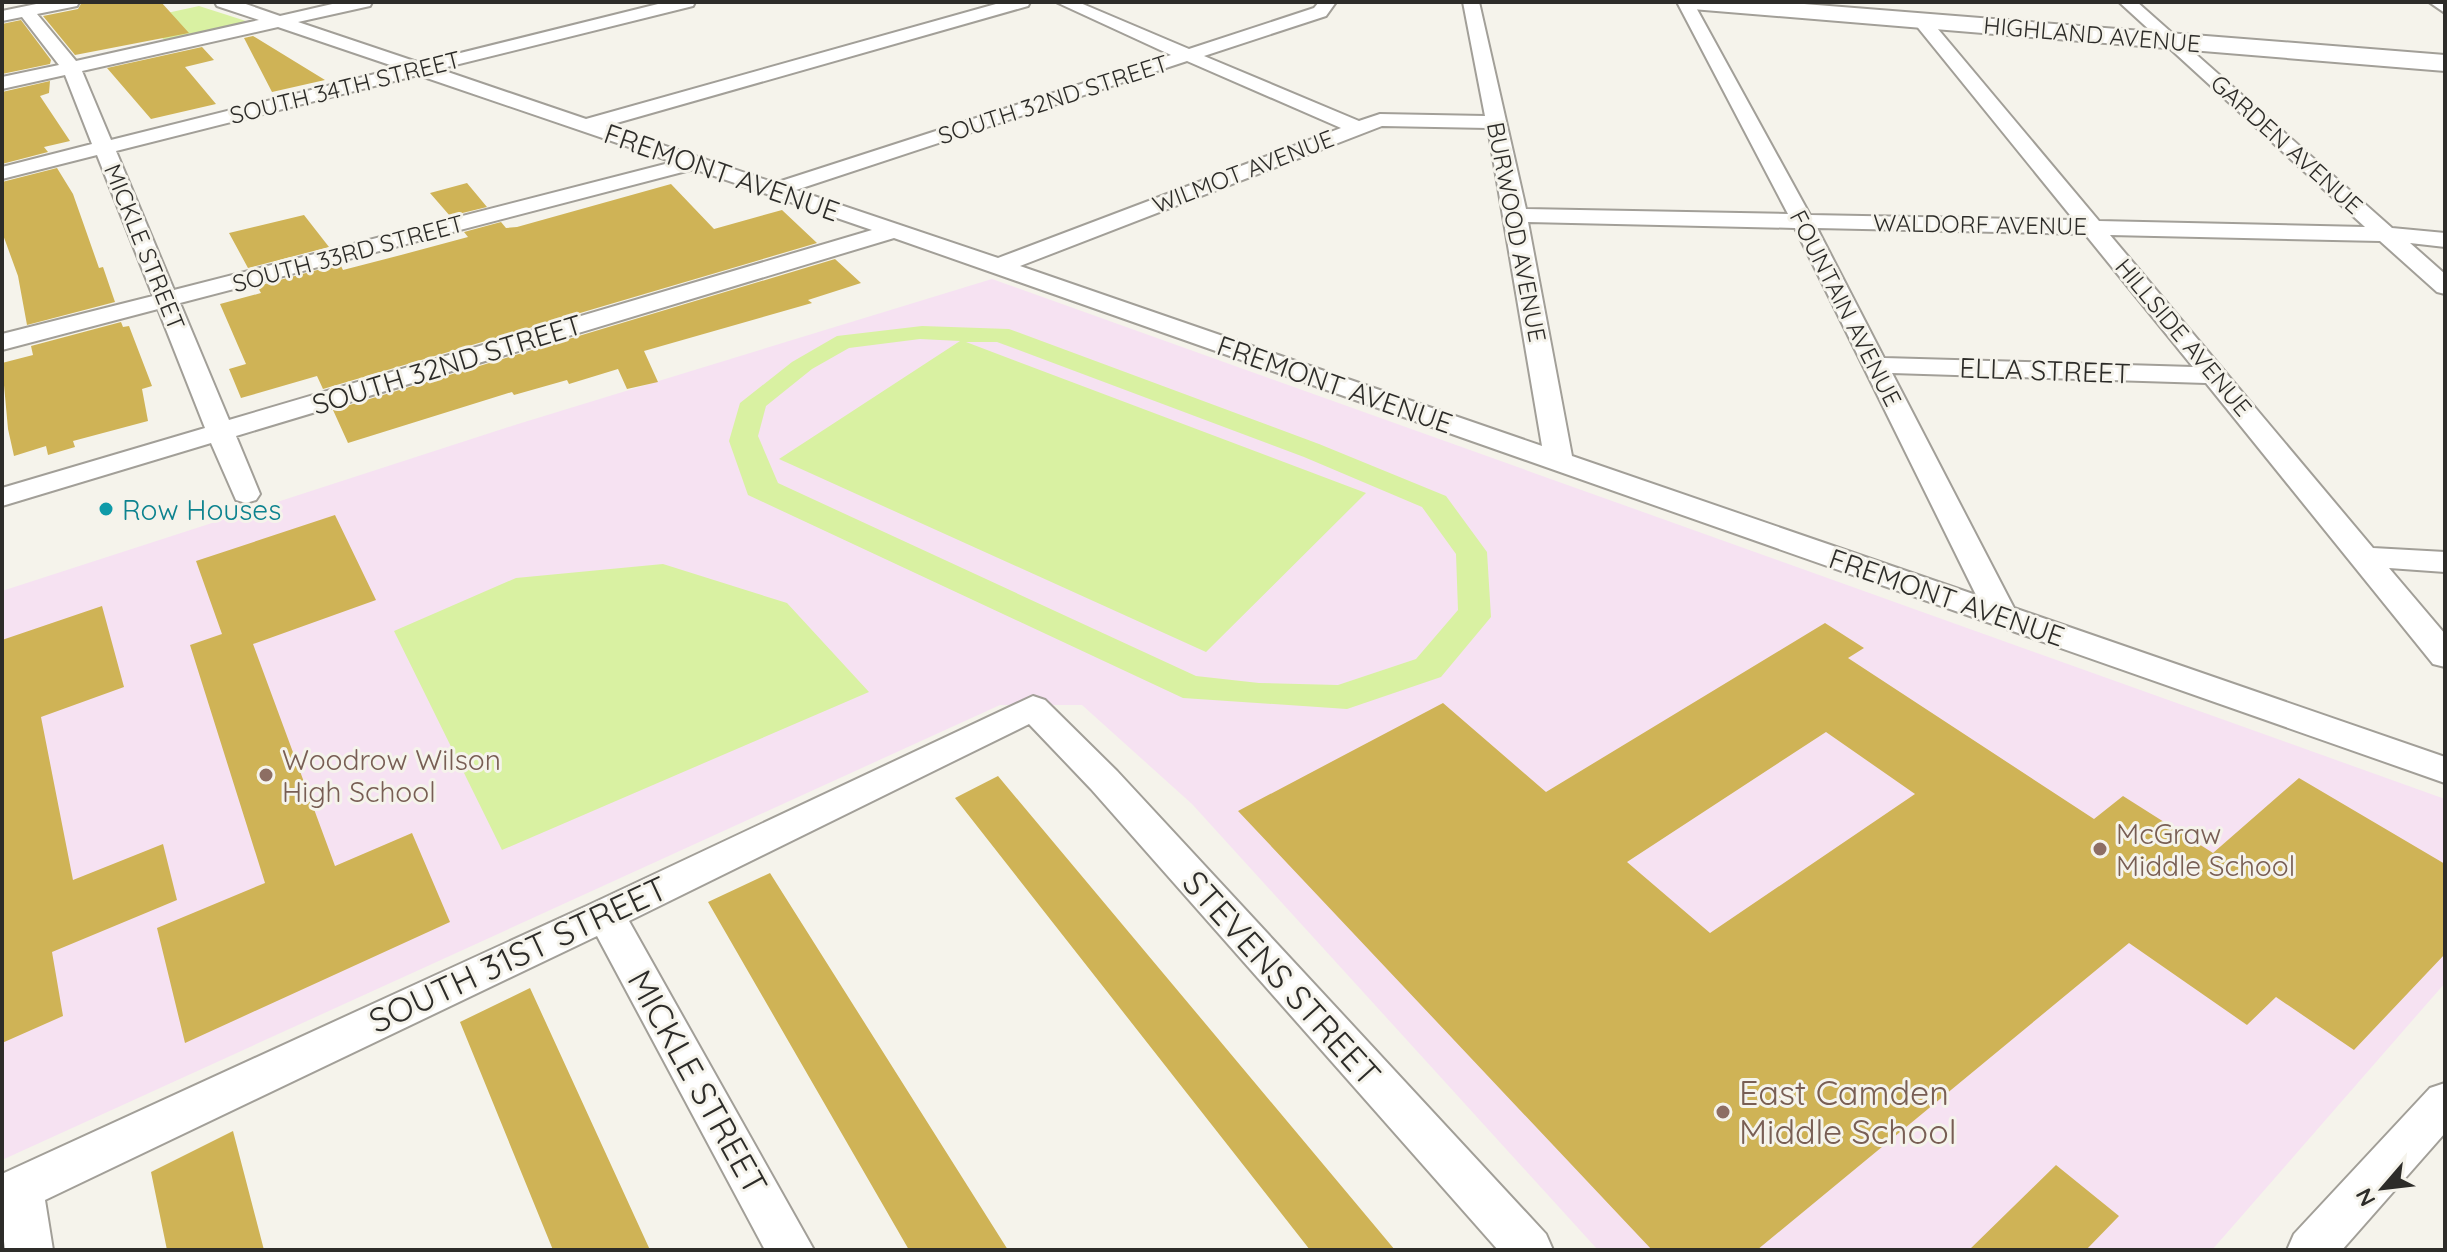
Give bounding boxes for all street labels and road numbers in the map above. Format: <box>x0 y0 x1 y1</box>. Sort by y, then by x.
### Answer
street label: HIGHLAND AVENUE <box>1982 10 2202 58</box>
street label: SOUTH 34TH STREET <box>227 44 463 130</box>
street label: SOUTH 32ND STREET <box>934 48 1172 150</box>
street label: GARDEN AVENUE <box>2205 68 2369 220</box>
street label: FREMONT AVENUE <box>600 115 844 229</box>
street label: BURWOOD AVENUE <box>1481 119 1553 345</box>
street label: WILMOT AVENUE <box>1148 123 1338 219</box>
street label: MICKLE STREET <box>98 160 192 334</box>
street label: FOUNTAIN AVENUE <box>1784 205 1908 411</box>
street label: WALDORF AVENUE <box>1873 207 2087 241</box>
street label: SOUTH 33RD STREET <box>229 208 467 298</box>
street label: HILLSIDE AVENUE <box>2109 252 2259 422</box>
street label: SOUTH 32ND STREET <box>308 306 586 422</box>
street label: FREMONT AVENUE <box>1213 327 1457 441</box>
street label: ELLA STREET <box>1959 350 2131 390</box>
street label: FREMONT AVENUE <box>1825 540 2069 654</box>
street label: STEVENS STREET <box>1174 861 1390 1095</box>
street label: SOUTH 31ST STREET <box>362 866 674 1042</box>
street label: MICKLE STREET <box>619 962 777 1202</box>

